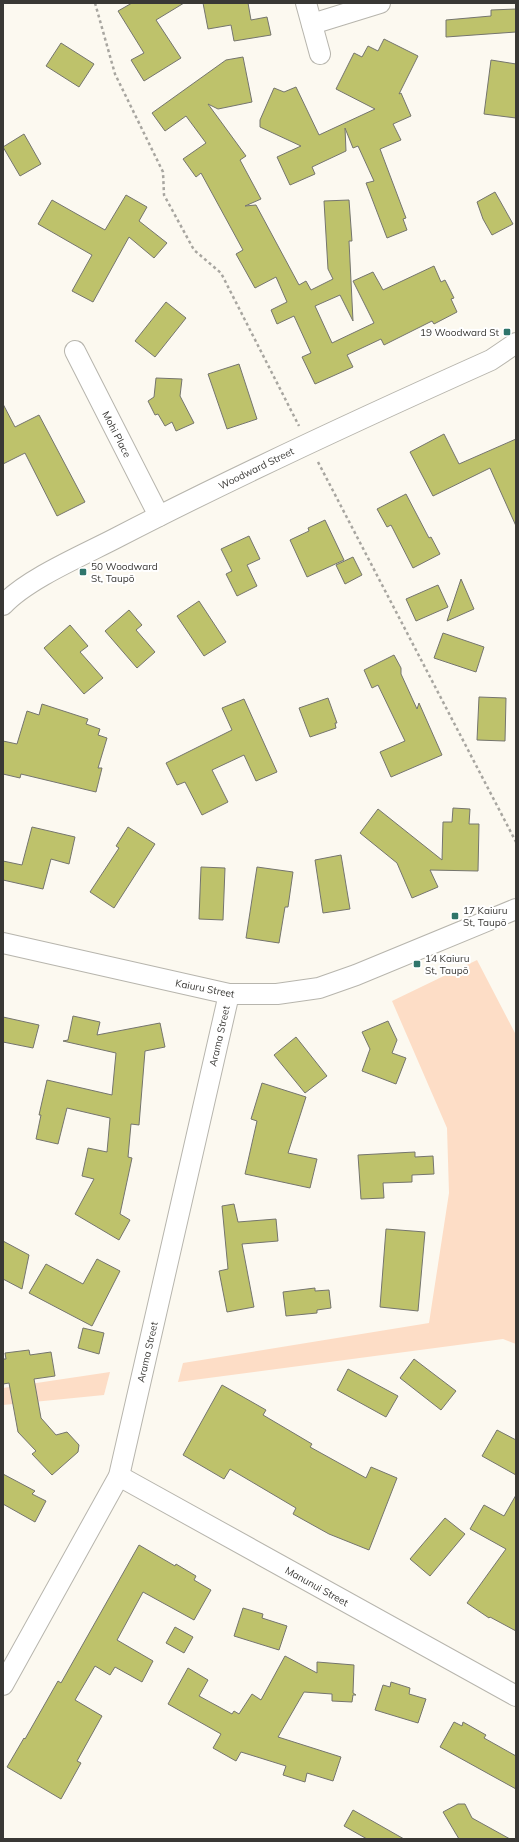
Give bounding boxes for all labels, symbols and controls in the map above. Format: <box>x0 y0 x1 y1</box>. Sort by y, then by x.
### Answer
place label: 19 Woodward St <box>420 326 499 339</box>
marker: 19 Woodward St <box>502 327 512 337</box>
street label: Mohi Place <box>99 409 134 460</box>
street label: Woodward Street <box>216 444 297 492</box>
place label: 50 Woodward St, Taupō <box>91 560 158 585</box>
marker: 50 Woodward St, Taupō <box>78 567 88 577</box>
place label: 17 Kaiuru St, Taupō <box>463 904 508 929</box>
marker: 17 Kaiuru St, Taupō <box>450 911 460 921</box>
place label: 14 Kaiuru St, Taupō <box>425 952 470 977</box>
marker: 14 Kaiuru St, Taupō <box>412 959 422 969</box>
street label: Kaiuru Street <box>174 976 236 1001</box>
street label: Arama Street <box>206 1004 233 1068</box>
street label: Arama Street <box>134 1320 161 1384</box>
street label: Manunui Street <box>283 1564 351 1609</box>

